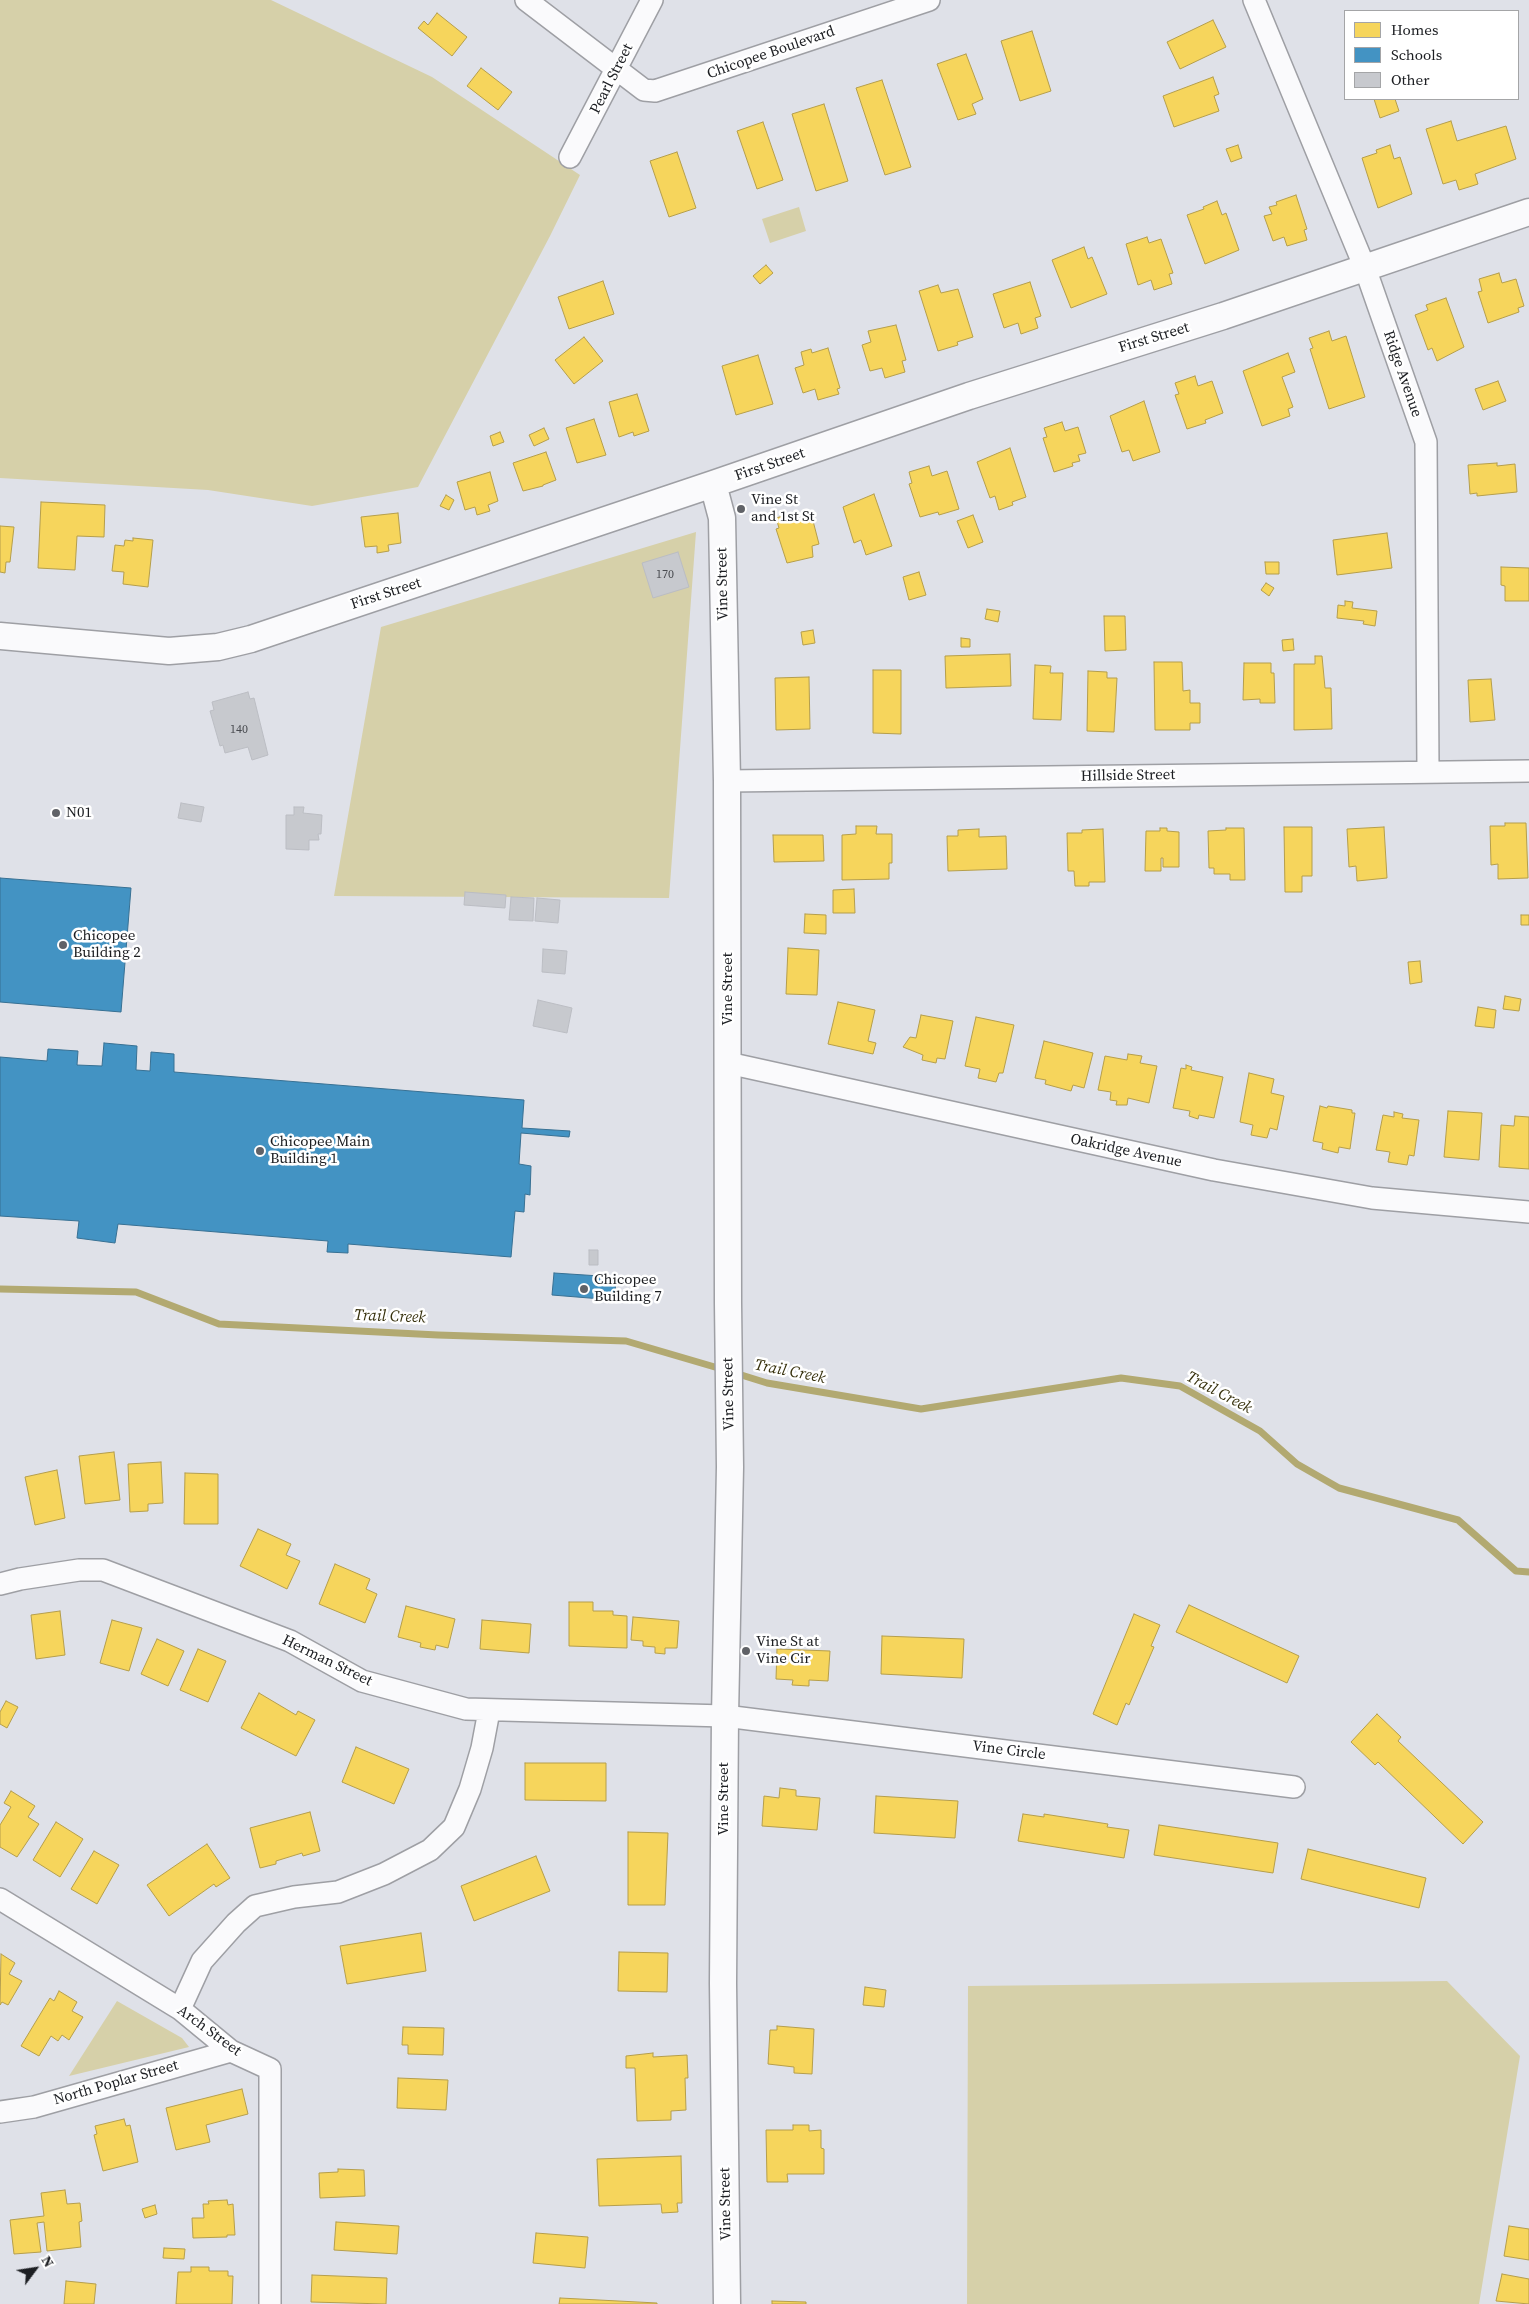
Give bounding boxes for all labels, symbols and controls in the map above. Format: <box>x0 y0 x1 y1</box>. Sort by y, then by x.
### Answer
legend <box>1344 10 1519 100</box>
text: Homes <box>1391 19 1438 40</box>
street label: Chicopee Boulevard <box>705 23 837 83</box>
street label: Pearl Street <box>587 41 637 117</box>
text: Schools <box>1391 44 1442 65</box>
text: Other <box>1391 69 1430 90</box>
street label: First Street <box>1117 319 1191 357</box>
street label: Ridge Avenue <box>1379 328 1425 420</box>
street label: First Street <box>733 445 807 485</box>
place label: Vine St and 1st St <box>751 491 814 526</box>
marker: Vine St and 1st St <box>735 503 747 515</box>
street label: Vine Street <box>713 547 733 621</box>
house number: 170 <box>656 568 674 582</box>
street label: First Street <box>349 574 423 614</box>
house number: 140 <box>230 723 248 737</box>
street label: Hillside Street <box>1081 766 1175 786</box>
place label: N01 <box>66 804 92 822</box>
marker: N01 <box>50 807 62 819</box>
place label: Chicopee Building 2 <box>73 927 141 962</box>
marker: Chicopee Building 2 <box>57 939 69 951</box>
street label: Vine Street <box>719 952 737 1026</box>
street label: Oakridge Avenue <box>1069 1130 1183 1172</box>
place label: Chicopee Main Building 1 <box>270 1133 370 1168</box>
marker: Chicopee Main Building 1 <box>254 1145 266 1157</box>
place label: Chicopee Building 7 <box>594 1271 662 1306</box>
marker: Chicopee Building 7 <box>578 1283 590 1295</box>
water label: Trail Creek <box>354 1306 426 1328</box>
water label: Trail Creek <box>753 1356 827 1388</box>
street label: Vine Street <box>719 1357 739 1431</box>
water label: Trail Creek <box>1183 1368 1255 1418</box>
street label: Herman Street <box>279 1631 375 1691</box>
place label: Vine St at Vine Cir <box>756 1633 819 1668</box>
marker: Vine St at Vine Cir <box>740 1645 752 1657</box>
street label: Vine Circle <box>971 1738 1047 1764</box>
street label: Vine Street <box>715 1762 733 1836</box>
street label: Arch Street <box>174 2002 244 2060</box>
street label: North Poplar Street <box>52 2057 180 2109</box>
street label: Vine Street <box>716 2167 736 2241</box>
north arrow <box>10 2244 60 2294</box>
text: N <box>37 2252 59 2271</box>

